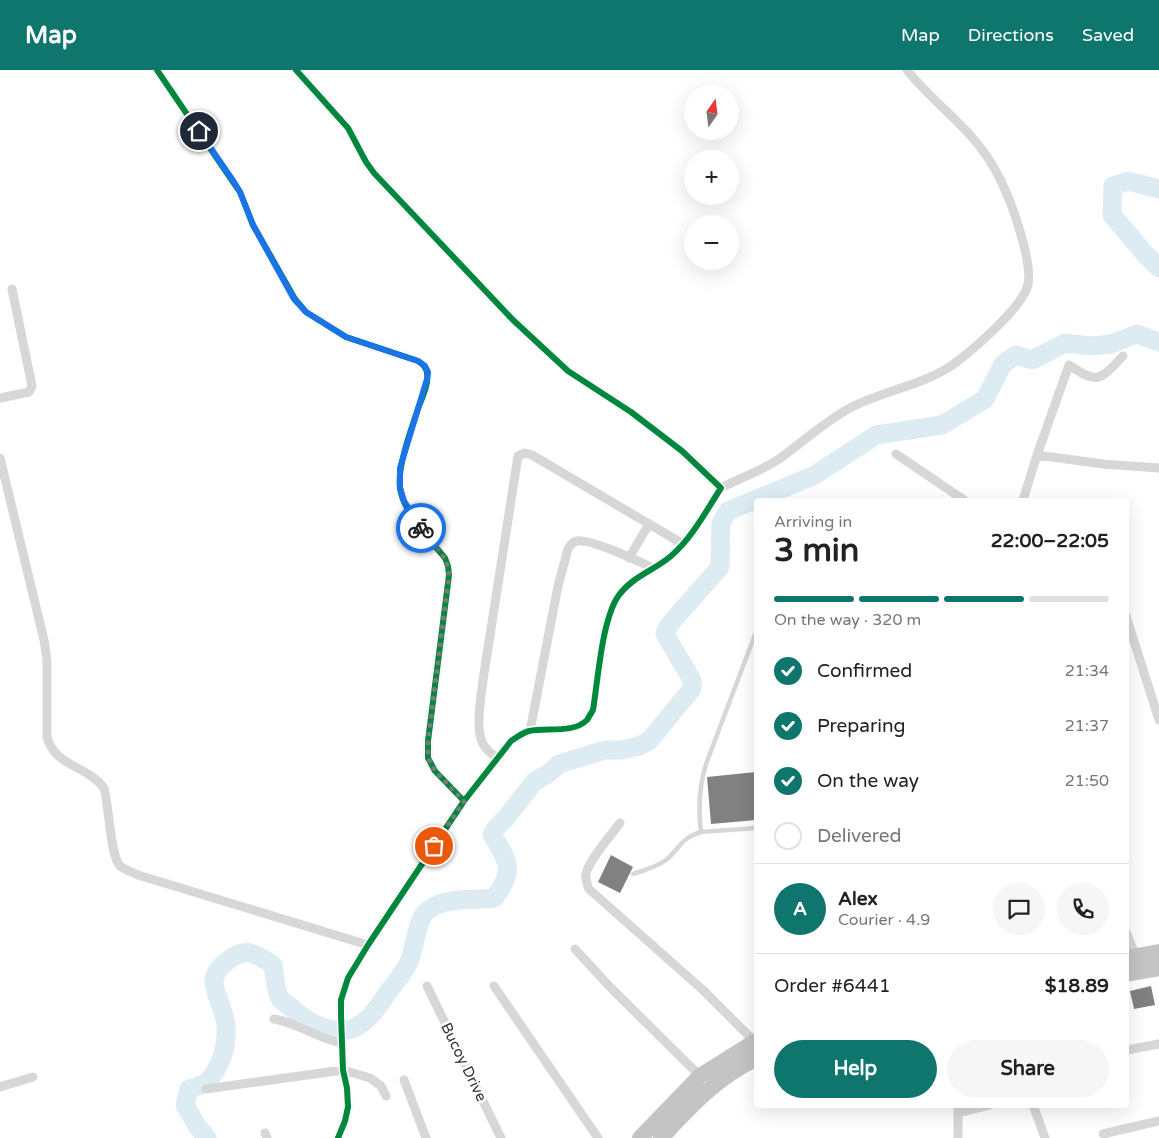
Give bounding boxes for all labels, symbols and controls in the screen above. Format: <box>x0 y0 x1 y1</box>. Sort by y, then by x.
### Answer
text: Map <box>25 21 77 50</box>
text: Map <box>901 24 940 46</box>
text: Directions <box>968 24 1054 46</box>
text: Saved <box>1082 24 1134 46</box>
north arrow <box>684 85 739 140</box>
map controls <box>684 85 739 270</box>
pin <box>178 110 220 152</box>
icon: home <box>185 117 213 145</box>
button: + <box>684 150 739 205</box>
button: − <box>684 215 739 270</box>
courier <box>396 503 446 553</box>
text: Arriving in <box>774 512 852 532</box>
icon: bike <box>407 514 435 542</box>
text: 22:00–22:05 <box>991 530 1109 552</box>
text: 3 min <box>774 532 859 570</box>
text: On the way · 320 m <box>774 610 921 630</box>
icon: check <box>774 657 802 685</box>
text: Confirmed <box>817 660 912 682</box>
text: 21:34 <box>1065 661 1109 681</box>
icon: check <box>774 712 802 740</box>
text: Preparing <box>817 715 906 737</box>
text: 21:37 <box>1065 716 1109 736</box>
icon: check <box>774 767 802 795</box>
text: On the way <box>817 770 919 792</box>
text: 21:50 <box>1065 771 1109 791</box>
pin <box>413 825 455 867</box>
text: Delivered <box>817 825 902 847</box>
icon: bag <box>420 832 448 860</box>
button: chat <box>993 883 1045 935</box>
button: phone <box>1057 883 1109 935</box>
text: Alex <box>838 888 878 910</box>
text: A <box>793 898 807 920</box>
text: Courier · 4.9 <box>838 910 930 930</box>
text: Order #6441 <box>774 975 891 997</box>
text: $18.89 <box>1045 975 1109 997</box>
street label: Bucoy Drive <box>437 1020 491 1104</box>
button: Help <box>774 1040 937 1098</box>
button: Share <box>947 1040 1109 1098</box>

